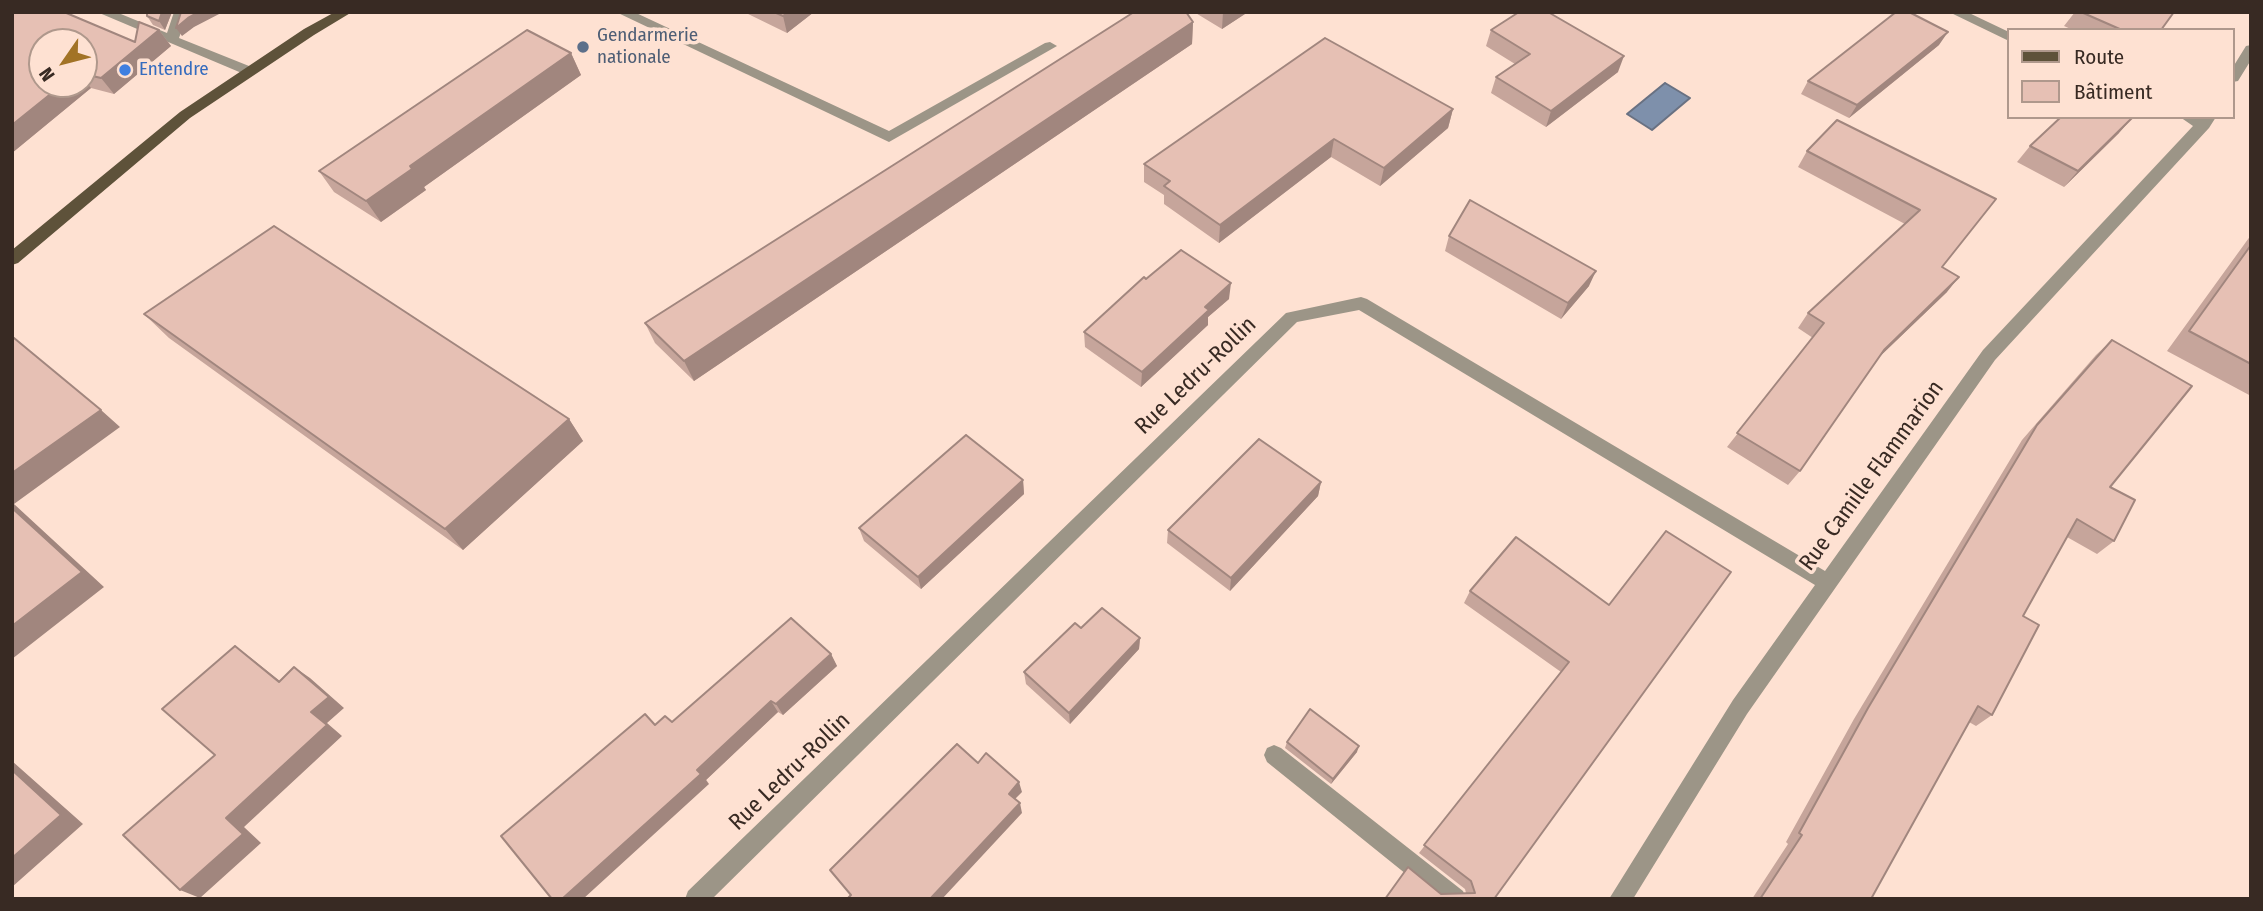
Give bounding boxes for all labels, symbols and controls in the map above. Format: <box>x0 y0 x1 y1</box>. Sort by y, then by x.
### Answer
place label: Gendarmerie nationale <box>597 25 698 69</box>
north arrow <box>28 28 98 98</box>
legend <box>2008 28 2235 119</box>
marker: Gendarmerie nationale <box>575 39 591 55</box>
text: Route <box>2074 44 2124 70</box>
place label: Entendre <box>139 59 209 81</box>
marker: Entendre <box>117 62 133 78</box>
text: N <box>34 63 60 85</box>
text: Bâtiment <box>2074 79 2152 105</box>
street label: Rue Ledru-Rollin <box>1130 311 1262 441</box>
street label: Rue Camille Flammarion <box>1794 376 1950 576</box>
street label: Rue Ledru-Rollin <box>724 707 856 837</box>

